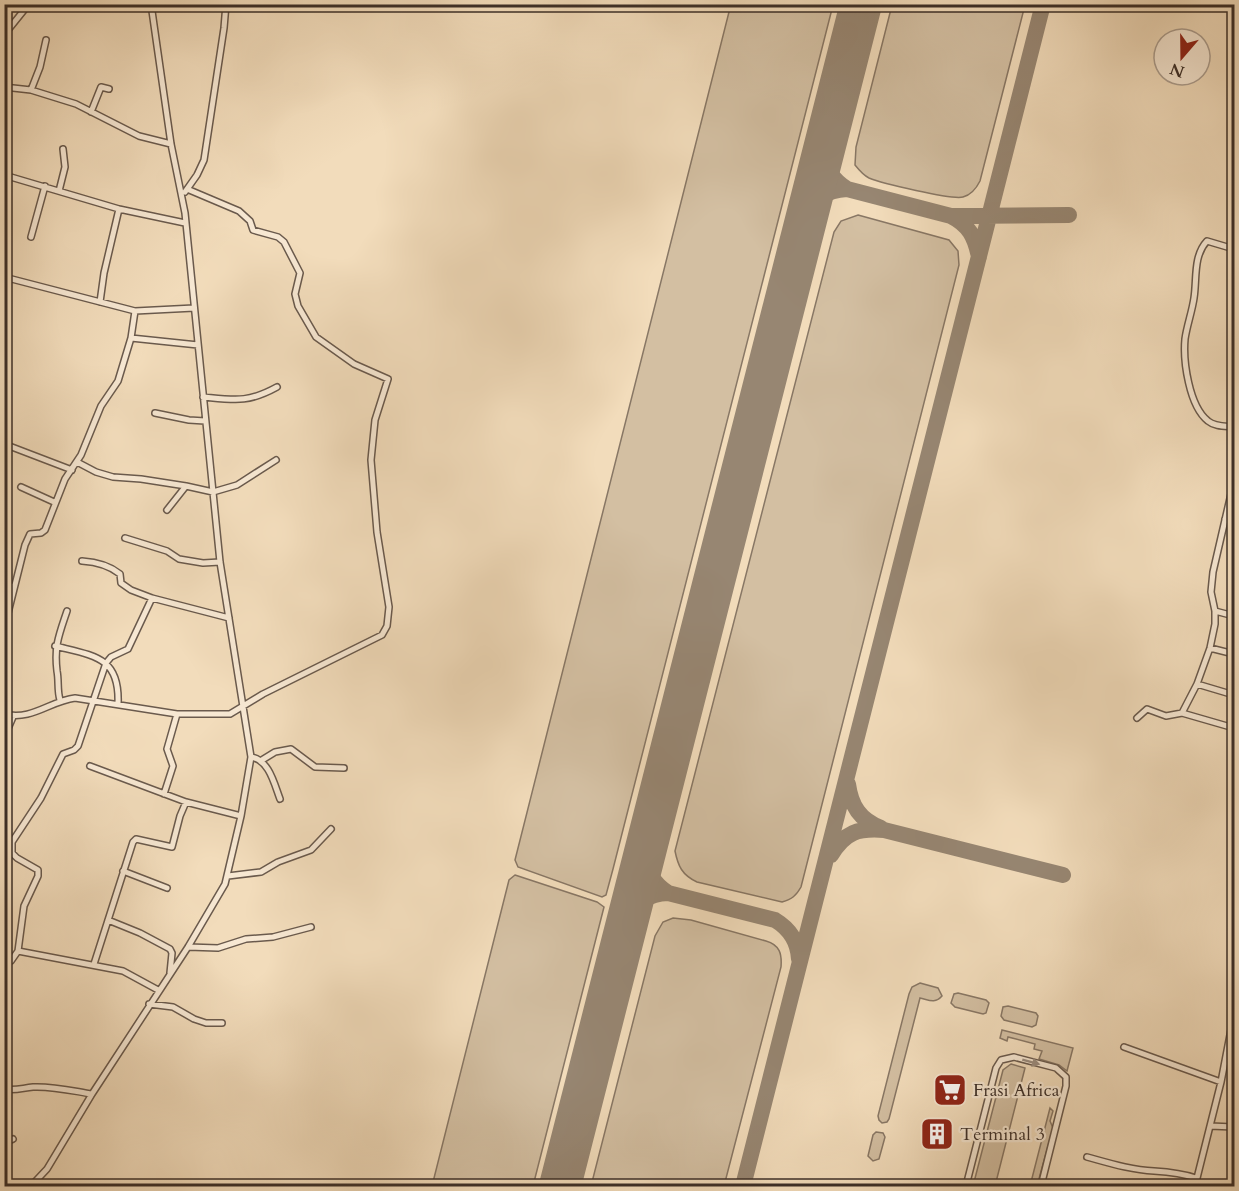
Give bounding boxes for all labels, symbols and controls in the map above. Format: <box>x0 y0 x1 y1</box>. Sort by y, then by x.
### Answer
north arrow <box>1152 27 1212 87</box>
text: N <box>1167 57 1188 83</box>
one-way arrow <box>1022 1058 1040 1067</box>
supermarket icon: Frasi Africa <box>932 1072 968 1108</box>
place label: Frasi Africa <box>973 1078 1060 1103</box>
building icon: Terminal 3 <box>919 1116 955 1152</box>
place label: Terminal 3 <box>960 1122 1045 1147</box>

